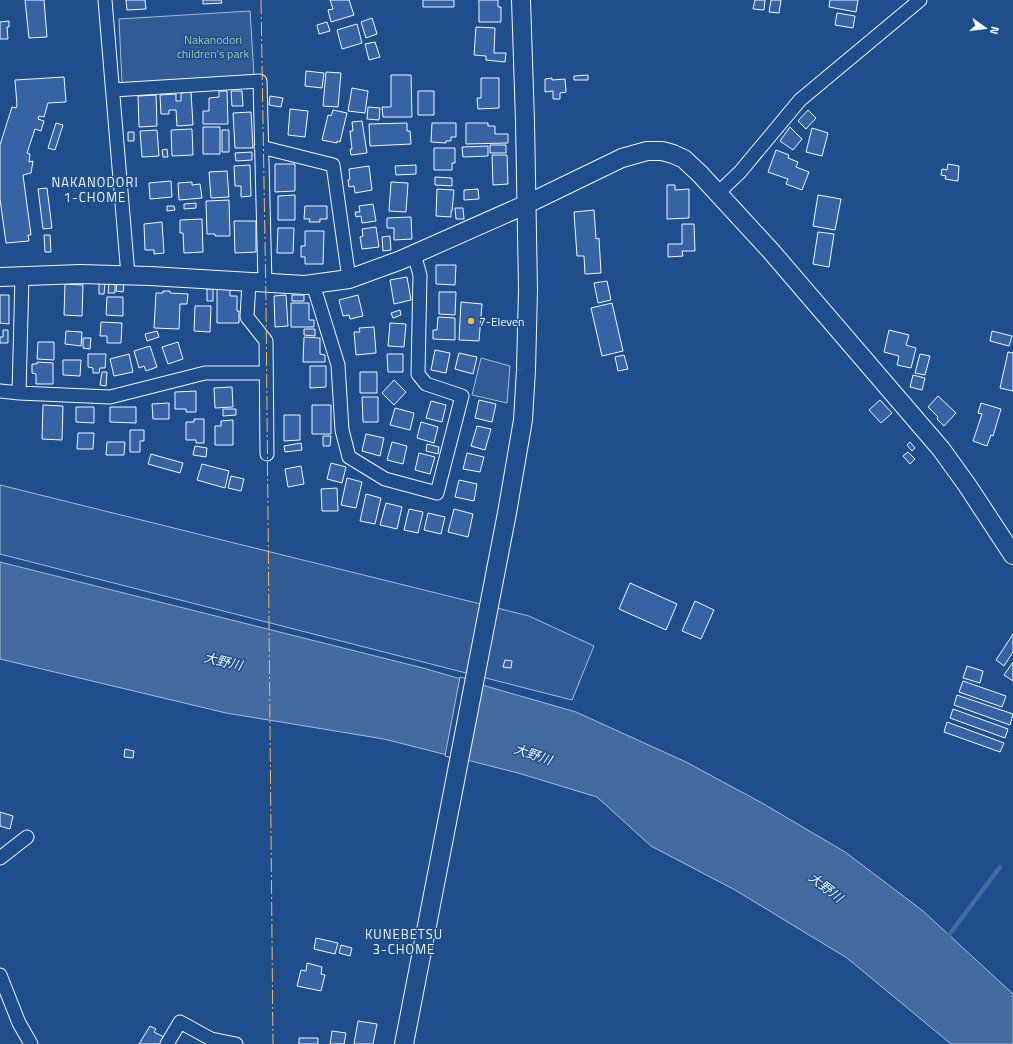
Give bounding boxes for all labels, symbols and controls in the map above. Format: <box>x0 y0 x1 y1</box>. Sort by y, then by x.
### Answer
north arrow <box>965 8 1005 48</box>
text: N <box>986 25 1003 36</box>
park label: Nakanodori children's park <box>177 30 250 63</box>
district label: NAKANODORI 1-CHOME <box>51 172 139 207</box>
place label: 7-Eleven <box>479 312 525 331</box>
marker: 7-Eleven <box>466 316 476 326</box>
water label: 大野川 <box>202 647 246 676</box>
water label: 大野川 <box>511 738 557 770</box>
water label: 大野川 <box>804 867 849 908</box>
district label: KUNEBETSU 3-CHOME <box>365 924 443 959</box>

